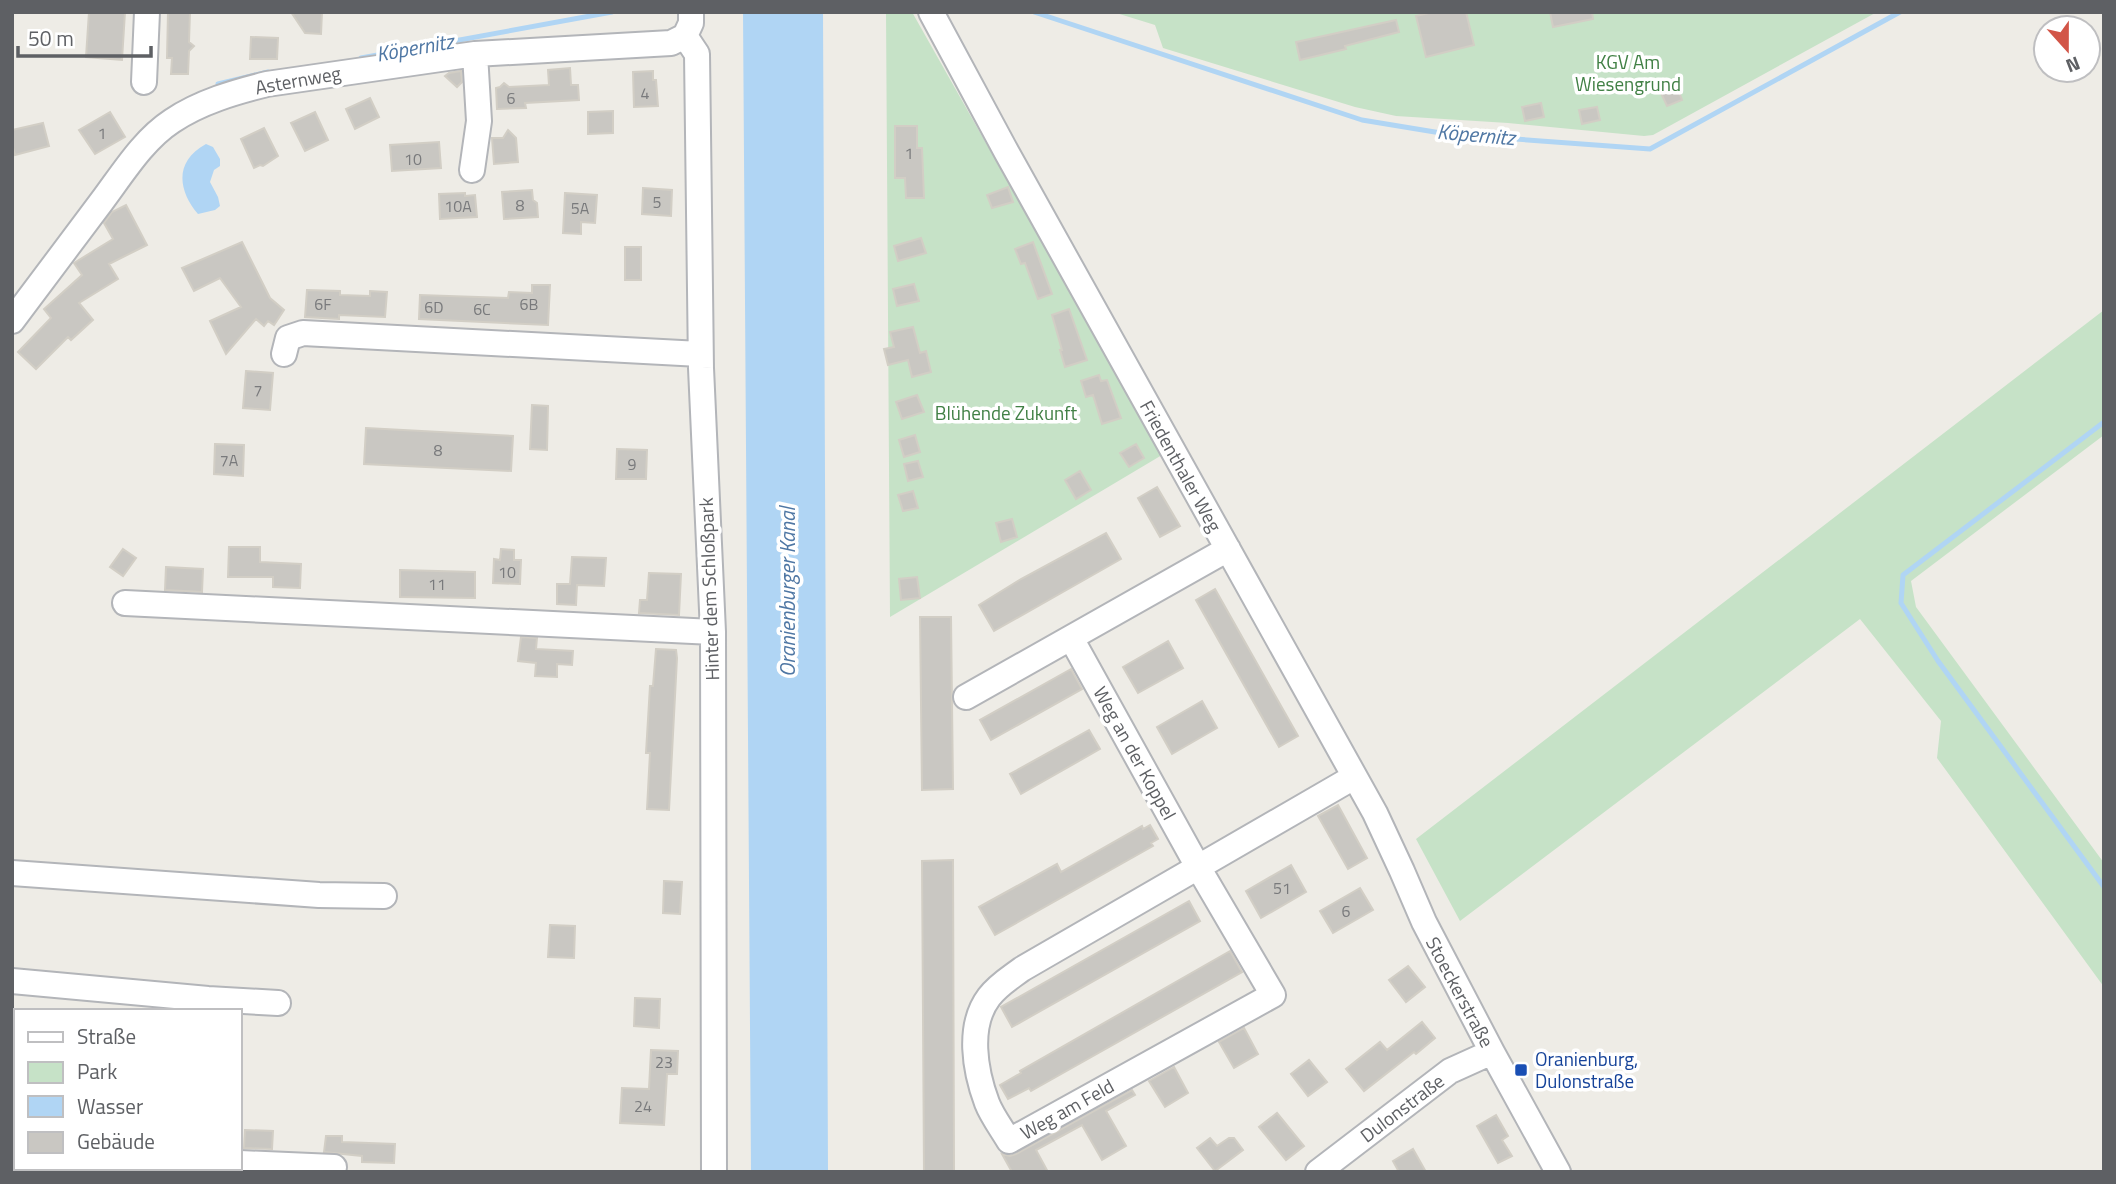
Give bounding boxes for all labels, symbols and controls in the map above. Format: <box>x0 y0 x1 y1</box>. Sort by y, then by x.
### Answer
scale bar <box>18 14 150 58</box>
north arrow <box>2032 14 2102 84</box>
text: 50 m <box>28 22 74 54</box>
water label: Köpernitz <box>374 24 458 70</box>
park label: KGV Am Wiesengrund <box>1575 47 1681 98</box>
text: N <box>2062 49 2085 81</box>
street label: Asternweg <box>253 58 343 101</box>
house number: 4 <box>641 81 650 105</box>
house number: 6 <box>507 86 516 110</box>
water label: Köpernitz <box>1436 115 1518 154</box>
house number: 1 <box>98 121 106 145</box>
house number: 1 <box>905 141 913 165</box>
house number: 10 <box>404 147 422 171</box>
house number: 5 <box>653 190 662 214</box>
house number: 8 <box>516 193 525 217</box>
house number: 10A <box>444 194 472 218</box>
house number: 5A <box>571 196 590 220</box>
house number: 6F <box>314 292 332 316</box>
house number: 6B <box>520 292 539 316</box>
house number: 6D <box>424 295 444 319</box>
house number: 6C <box>473 297 491 321</box>
house number: 7 <box>254 378 262 402</box>
street label: Friedenthaler Weg <box>1133 395 1230 537</box>
park label: Blühende Zukunft <box>935 398 1078 427</box>
house number: 8 <box>434 438 443 462</box>
house number: 7A <box>220 448 239 472</box>
house number: 9 <box>628 452 637 476</box>
street label: Hinter dem Schloßpark <box>691 497 726 681</box>
water label: Oranienburger Kanal <box>771 505 803 677</box>
house number: 10 <box>498 560 516 584</box>
house number: 11 <box>428 572 446 596</box>
street label: Weg an der Koppel <box>1087 681 1184 825</box>
house number: 51 <box>1273 876 1291 900</box>
house number: 6 <box>1342 899 1351 923</box>
street label: Stoeckerstraße <box>1419 931 1502 1052</box>
legend <box>14 1009 242 1170</box>
text: Straße <box>77 1020 136 1052</box>
place label: Oranienburg, Dulonstraße <box>1535 1044 1638 1095</box>
house number: 23 <box>655 1050 673 1074</box>
text: Park <box>77 1055 117 1087</box>
marker: Oranienburg, Dulonstraße <box>1513 1062 1529 1078</box>
street label: Dulonstraße <box>1353 1066 1450 1149</box>
street label: Weg am Feld <box>1015 1071 1119 1146</box>
text: Wasser <box>77 1090 143 1122</box>
house number: 24 <box>634 1094 652 1118</box>
text: Gebäude <box>77 1125 155 1157</box>

